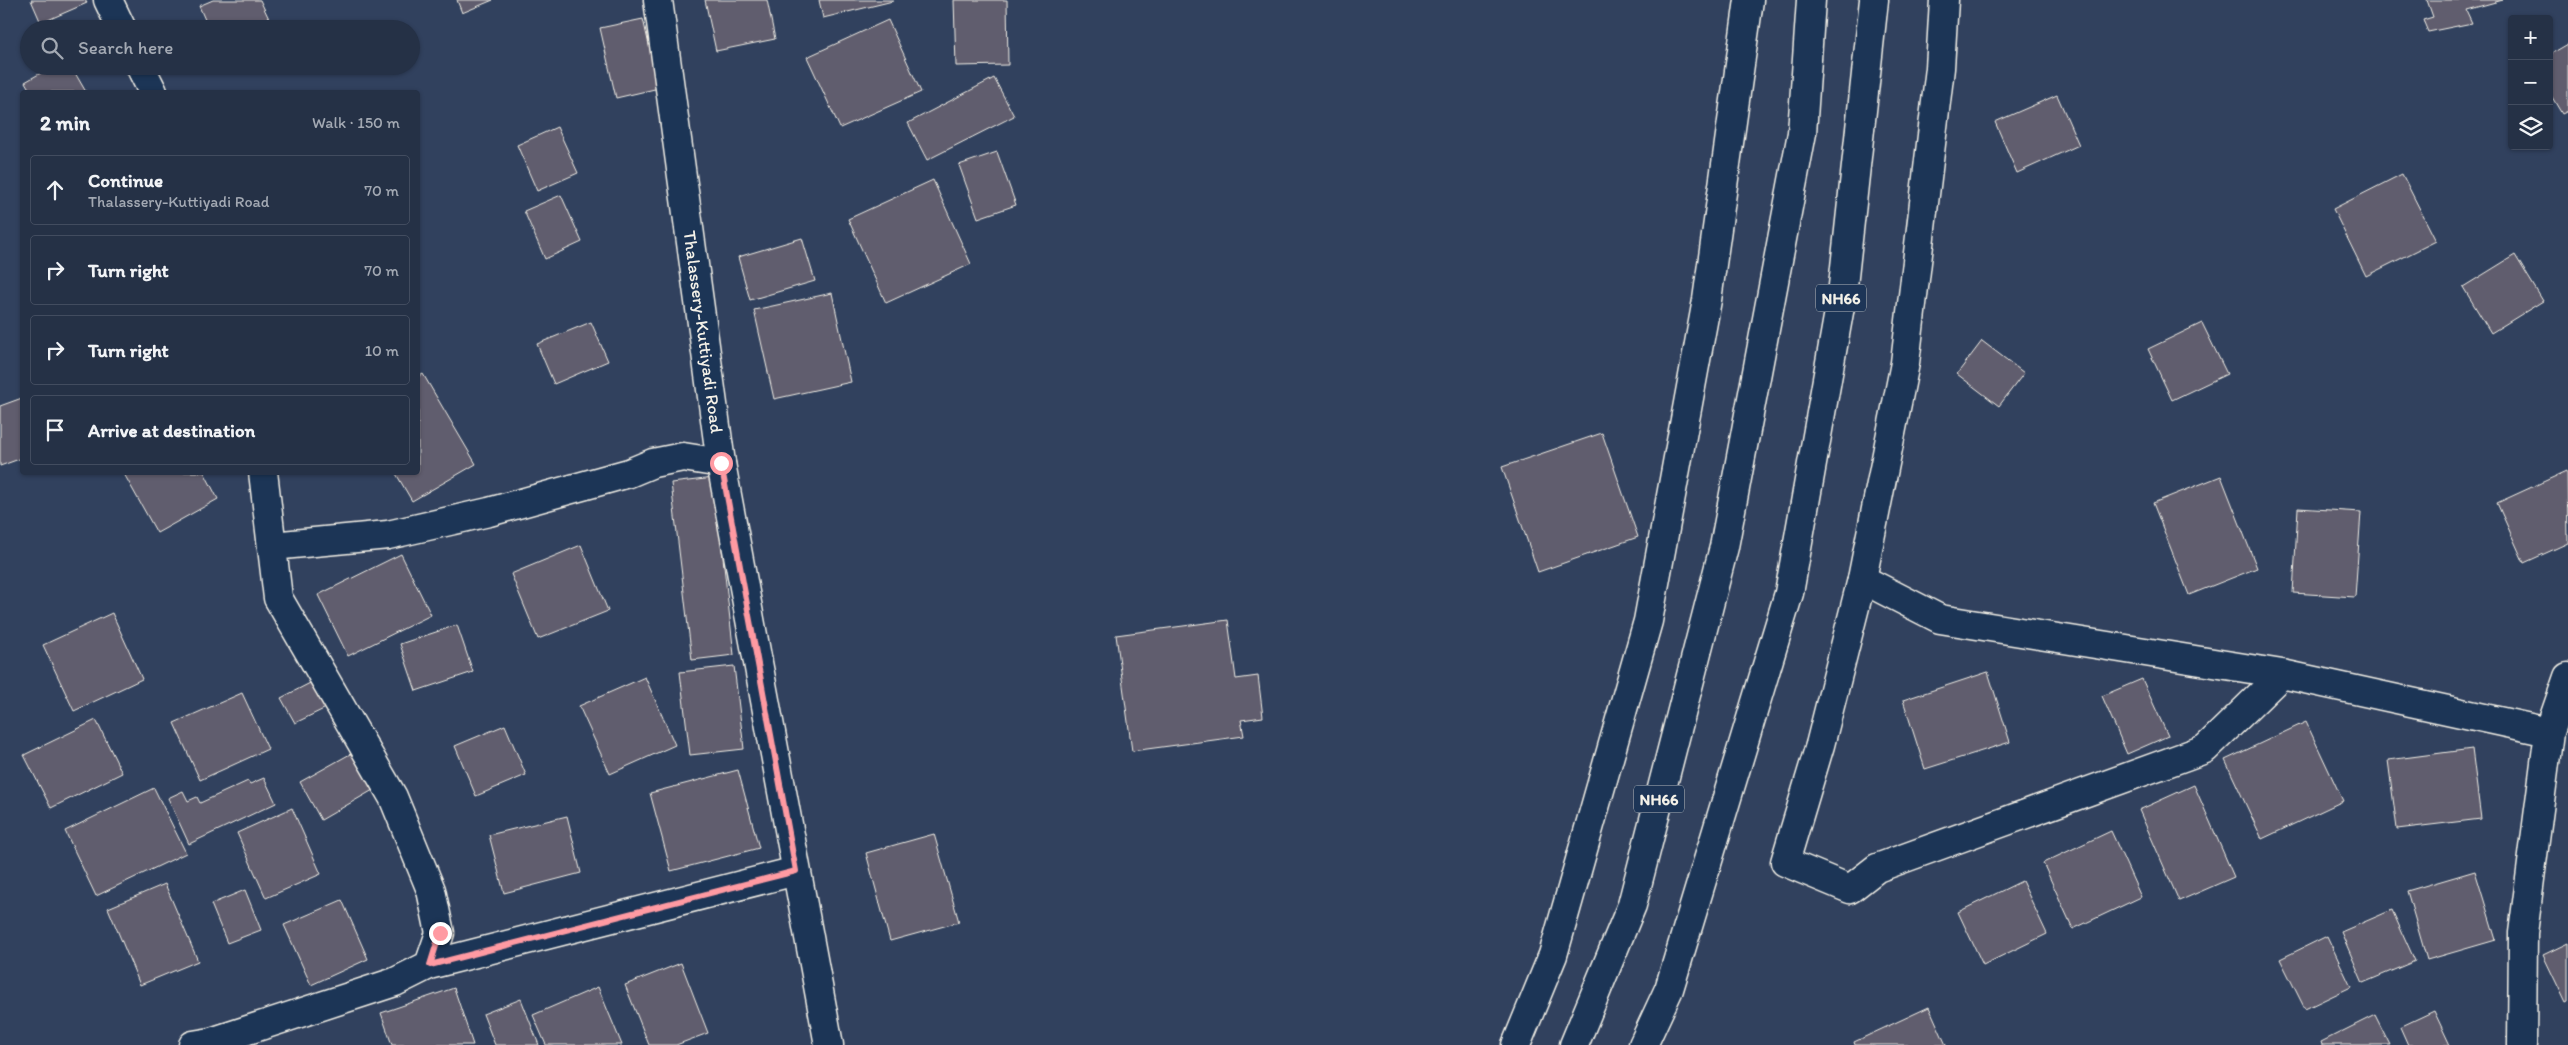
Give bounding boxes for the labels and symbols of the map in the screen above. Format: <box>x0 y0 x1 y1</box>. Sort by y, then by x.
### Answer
street label: Thalassery-Kuttiyadi Road <box>678 229 728 435</box>
road number: NH66 <box>1816 284 1866 312</box>
route start <box>710 452 733 475</box>
road number: NH66 <box>1634 786 1684 812</box>
route end <box>429 922 452 945</box>

